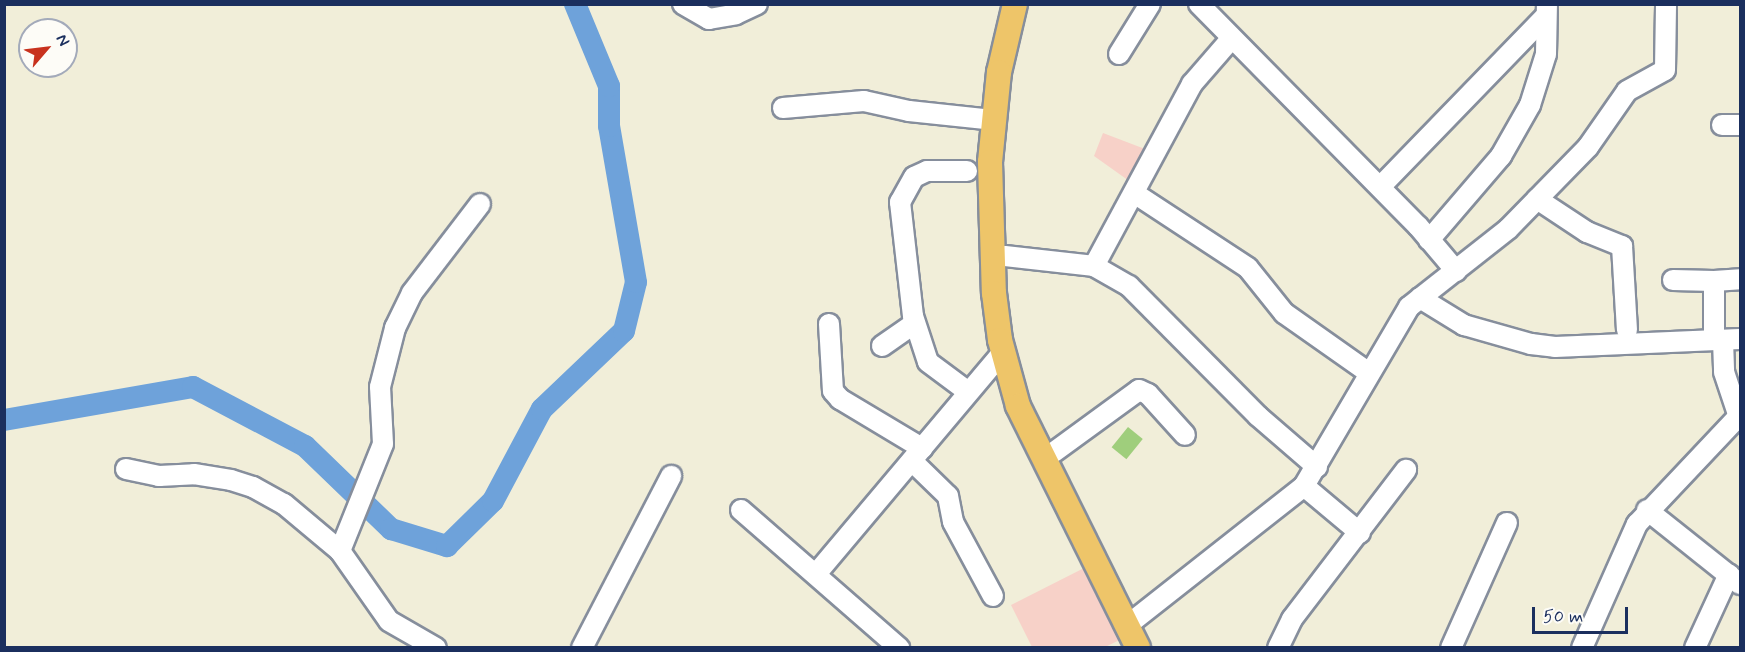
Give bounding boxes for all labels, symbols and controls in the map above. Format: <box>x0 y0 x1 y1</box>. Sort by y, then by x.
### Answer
north arrow <box>18 18 78 78</box>
text: N <box>51 31 74 50</box>
scale bar <box>1535 595 1631 633</box>
text: 50 m <box>1543 605 1583 629</box>

